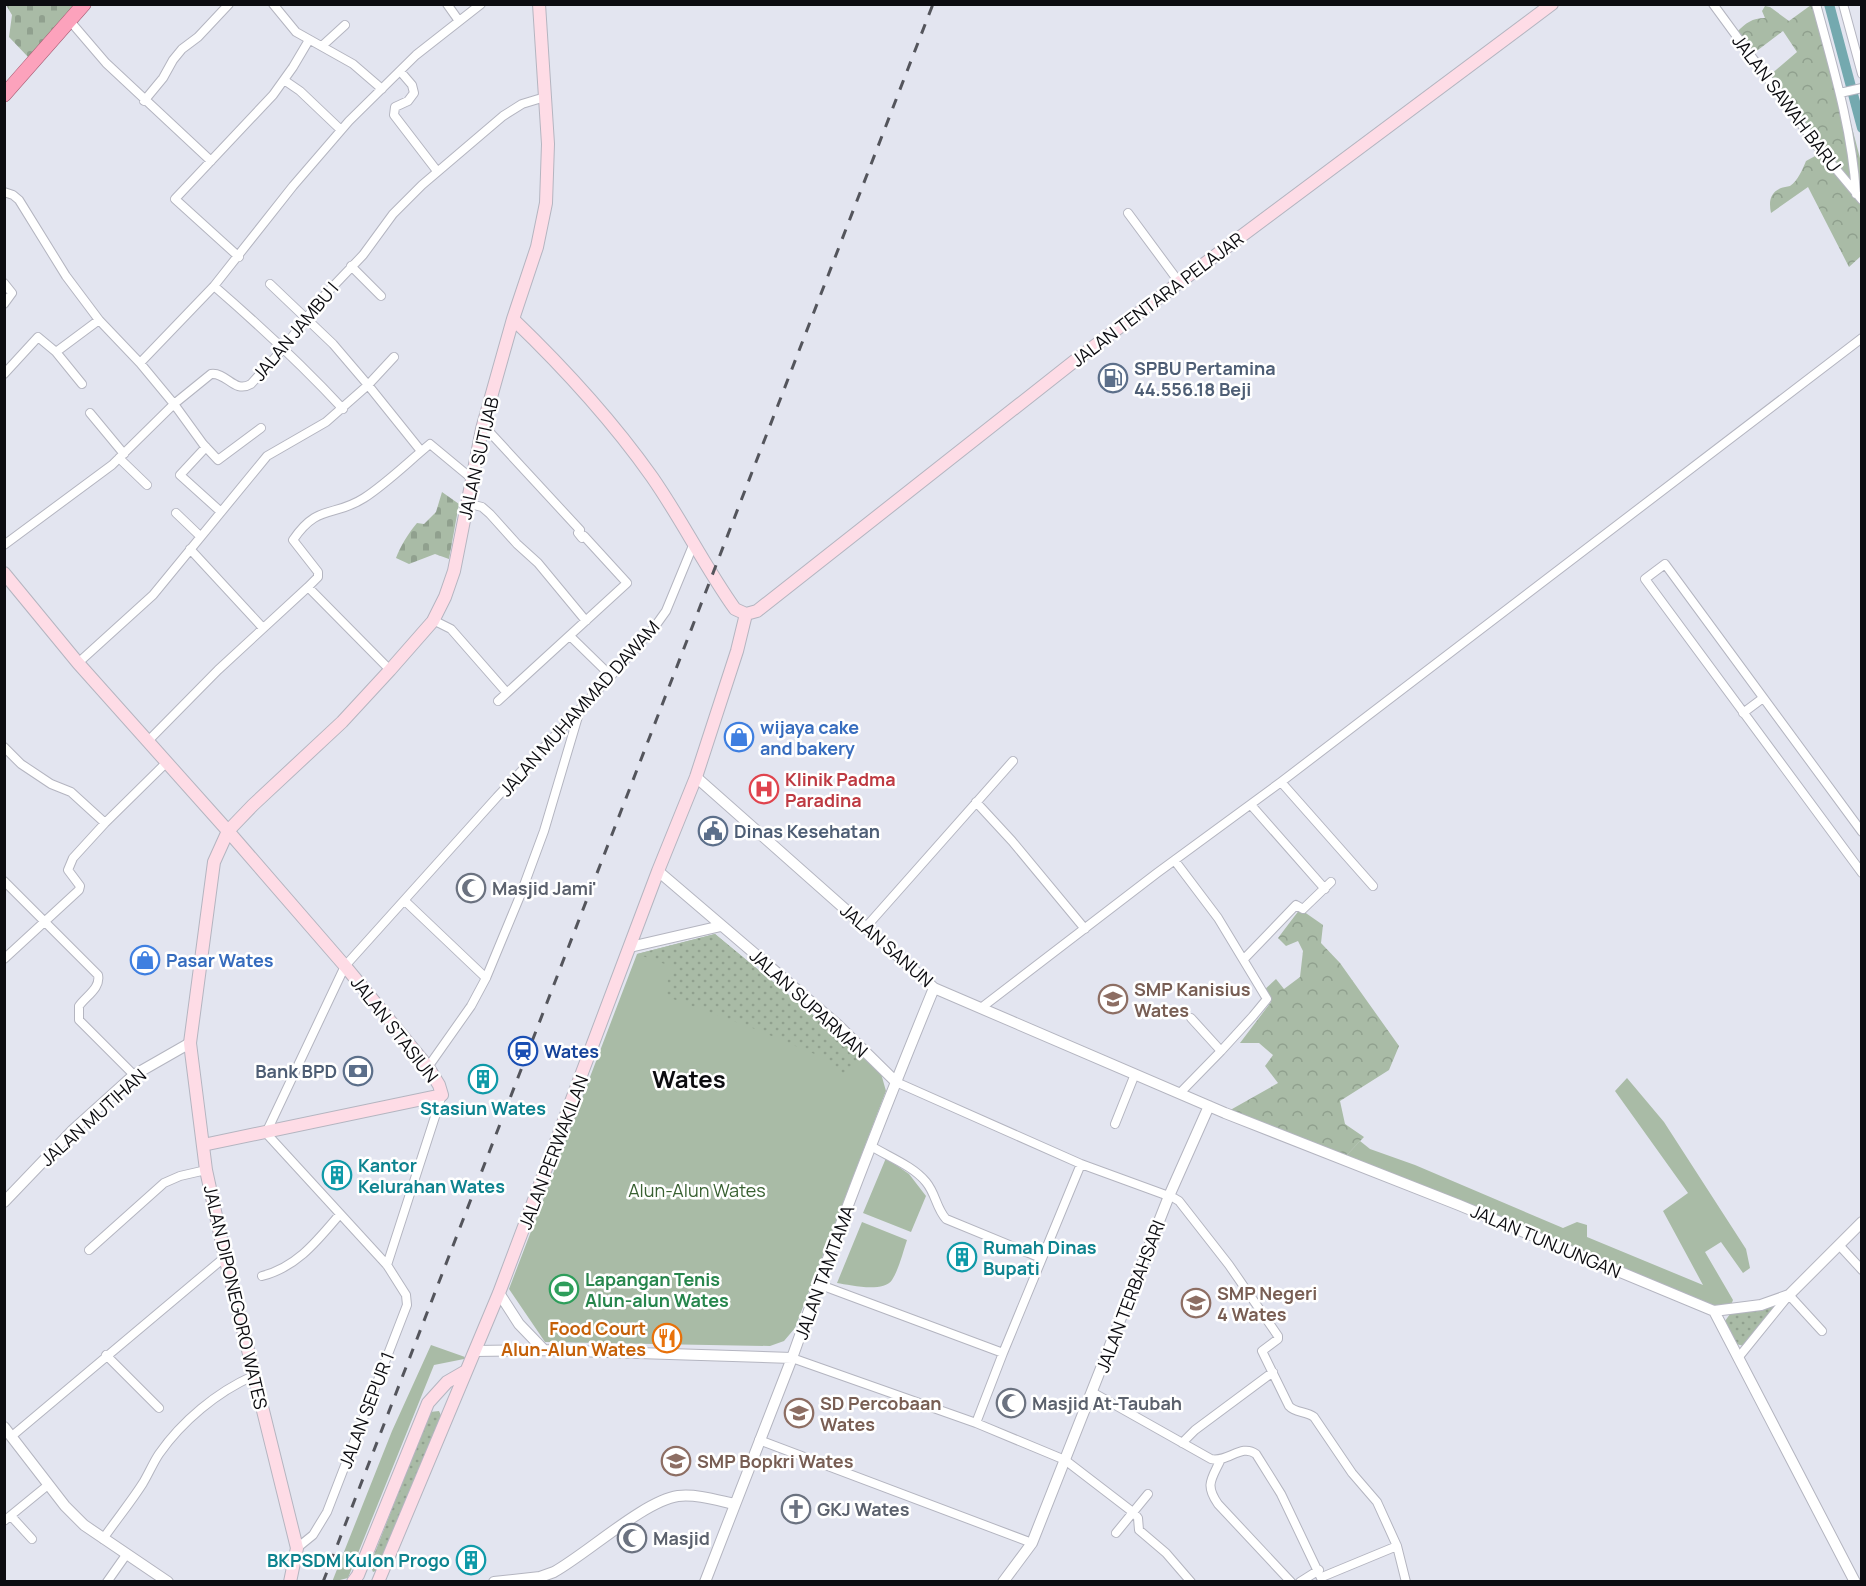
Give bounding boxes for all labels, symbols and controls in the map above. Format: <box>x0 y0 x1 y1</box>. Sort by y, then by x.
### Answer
street label: JALAN SAWAH BARU <box>1727 29 1847 177</box>
street label: JALAN TENTARA PELAJAR <box>1066 226 1248 372</box>
street label: JALAN JAMBU I <box>247 277 343 385</box>
place label: SPBU Pertamina 44.556.18 Beji <box>1134 356 1276 401</box>
fuel station icon: SPBU Pertamina 44.556.18 Beji <box>1097 362 1129 394</box>
street label: JALAN SUTIJAB <box>452 394 504 522</box>
street label: JALAN MUHAMMAD DAWAM <box>494 615 664 801</box>
place label: wijaya cake and bakery <box>760 715 859 760</box>
shop icon: wijaya cake and bakery <box>723 721 755 753</box>
place label: Klinik Padma Paradina <box>785 767 896 812</box>
hospital icon: Klinik Padma Paradina <box>748 773 780 805</box>
public building icon: Dinas Kesehatan <box>697 815 729 847</box>
place label: Dinas Kesehatan <box>734 819 880 843</box>
mosque icon: Masjid Jami' <box>455 872 487 904</box>
place label: Masjid Jami' <box>492 876 597 900</box>
street label: JALAN SANUN <box>835 898 939 992</box>
street label: JALAN SUPARMAN <box>745 943 873 1063</box>
shop icon: Pasar Wates <box>129 944 161 976</box>
place label: Pasar Wates <box>166 948 274 972</box>
street label: JALAN STASIUN <box>346 971 444 1087</box>
place label: SMP Kanisius Wates <box>1134 977 1251 1022</box>
school or university icon: SMP Kanisius Wates <box>1097 983 1129 1015</box>
station icon: Wates <box>507 1035 539 1067</box>
place label: Wates <box>544 1039 599 1063</box>
bank icon: Bank BPD <box>342 1055 374 1087</box>
place label: Bank BPD <box>255 1059 337 1083</box>
district label: Wates <box>652 1062 726 1095</box>
street label: JALAN MUTIHAN <box>35 1063 151 1171</box>
building icon: Stasiun Wates <box>467 1063 499 1095</box>
street label: JALAN PERWAKILAN <box>513 1072 593 1232</box>
place label: Stasiun Wates <box>420 1096 546 1120</box>
place label: Kantor Kelurahan Wates <box>358 1153 505 1198</box>
building icon: Kantor Kelurahan Wates <box>321 1159 353 1191</box>
park label: Alun-Alun Wates <box>628 1178 766 1202</box>
street label: JALAN DIPONEGORO WATES <box>199 1183 273 1411</box>
street label: JALAN TUNJUNGAN <box>1467 1199 1625 1283</box>
street label: JALAN TAMTAMA <box>789 1201 860 1342</box>
street label: JALAN TERBAHSARI <box>1090 1217 1170 1375</box>
place label: Rumah Dinas Bupati <box>983 1235 1097 1280</box>
building icon: Rumah Dinas Bupati <box>946 1241 978 1273</box>
place label: Lapangan Tenis Alun-alun Wates <box>585 1267 729 1312</box>
sports icon: Lapangan Tenis Alun-alun Wates <box>548 1273 580 1305</box>
place label: SMP Negeri 4 Wates <box>1217 1281 1317 1326</box>
school or university icon: SMP Negeri 4 Wates <box>1180 1287 1212 1319</box>
place label: Food Court Alun-Alun Wates <box>501 1316 646 1361</box>
restaurant icon: Food Court Alun-Alun Wates <box>651 1322 683 1354</box>
street label: JALAN SEPUR 1 <box>333 1348 399 1472</box>
mosque icon: Masjid At-Taubah <box>995 1387 1027 1419</box>
place label: SD Percobaan Wates <box>820 1391 942 1436</box>
place label: Masjid At-Taubah <box>1032 1391 1182 1415</box>
school or university icon: SD Percobaan Wates <box>783 1397 815 1429</box>
school or university icon: SMP Bopkri Wates <box>660 1445 692 1477</box>
place label: SMP Bopkri Wates <box>697 1449 854 1473</box>
church icon: GKJ Wates <box>780 1493 812 1525</box>
place label: GKJ Wates <box>817 1497 910 1521</box>
mosque icon: Masjid <box>616 1522 648 1554</box>
place label: Masjid <box>653 1526 710 1550</box>
building icon: BKPSDM Kulon Progo <box>455 1544 487 1576</box>
place label: BKPSDM Kulon Progo <box>267 1548 450 1572</box>

